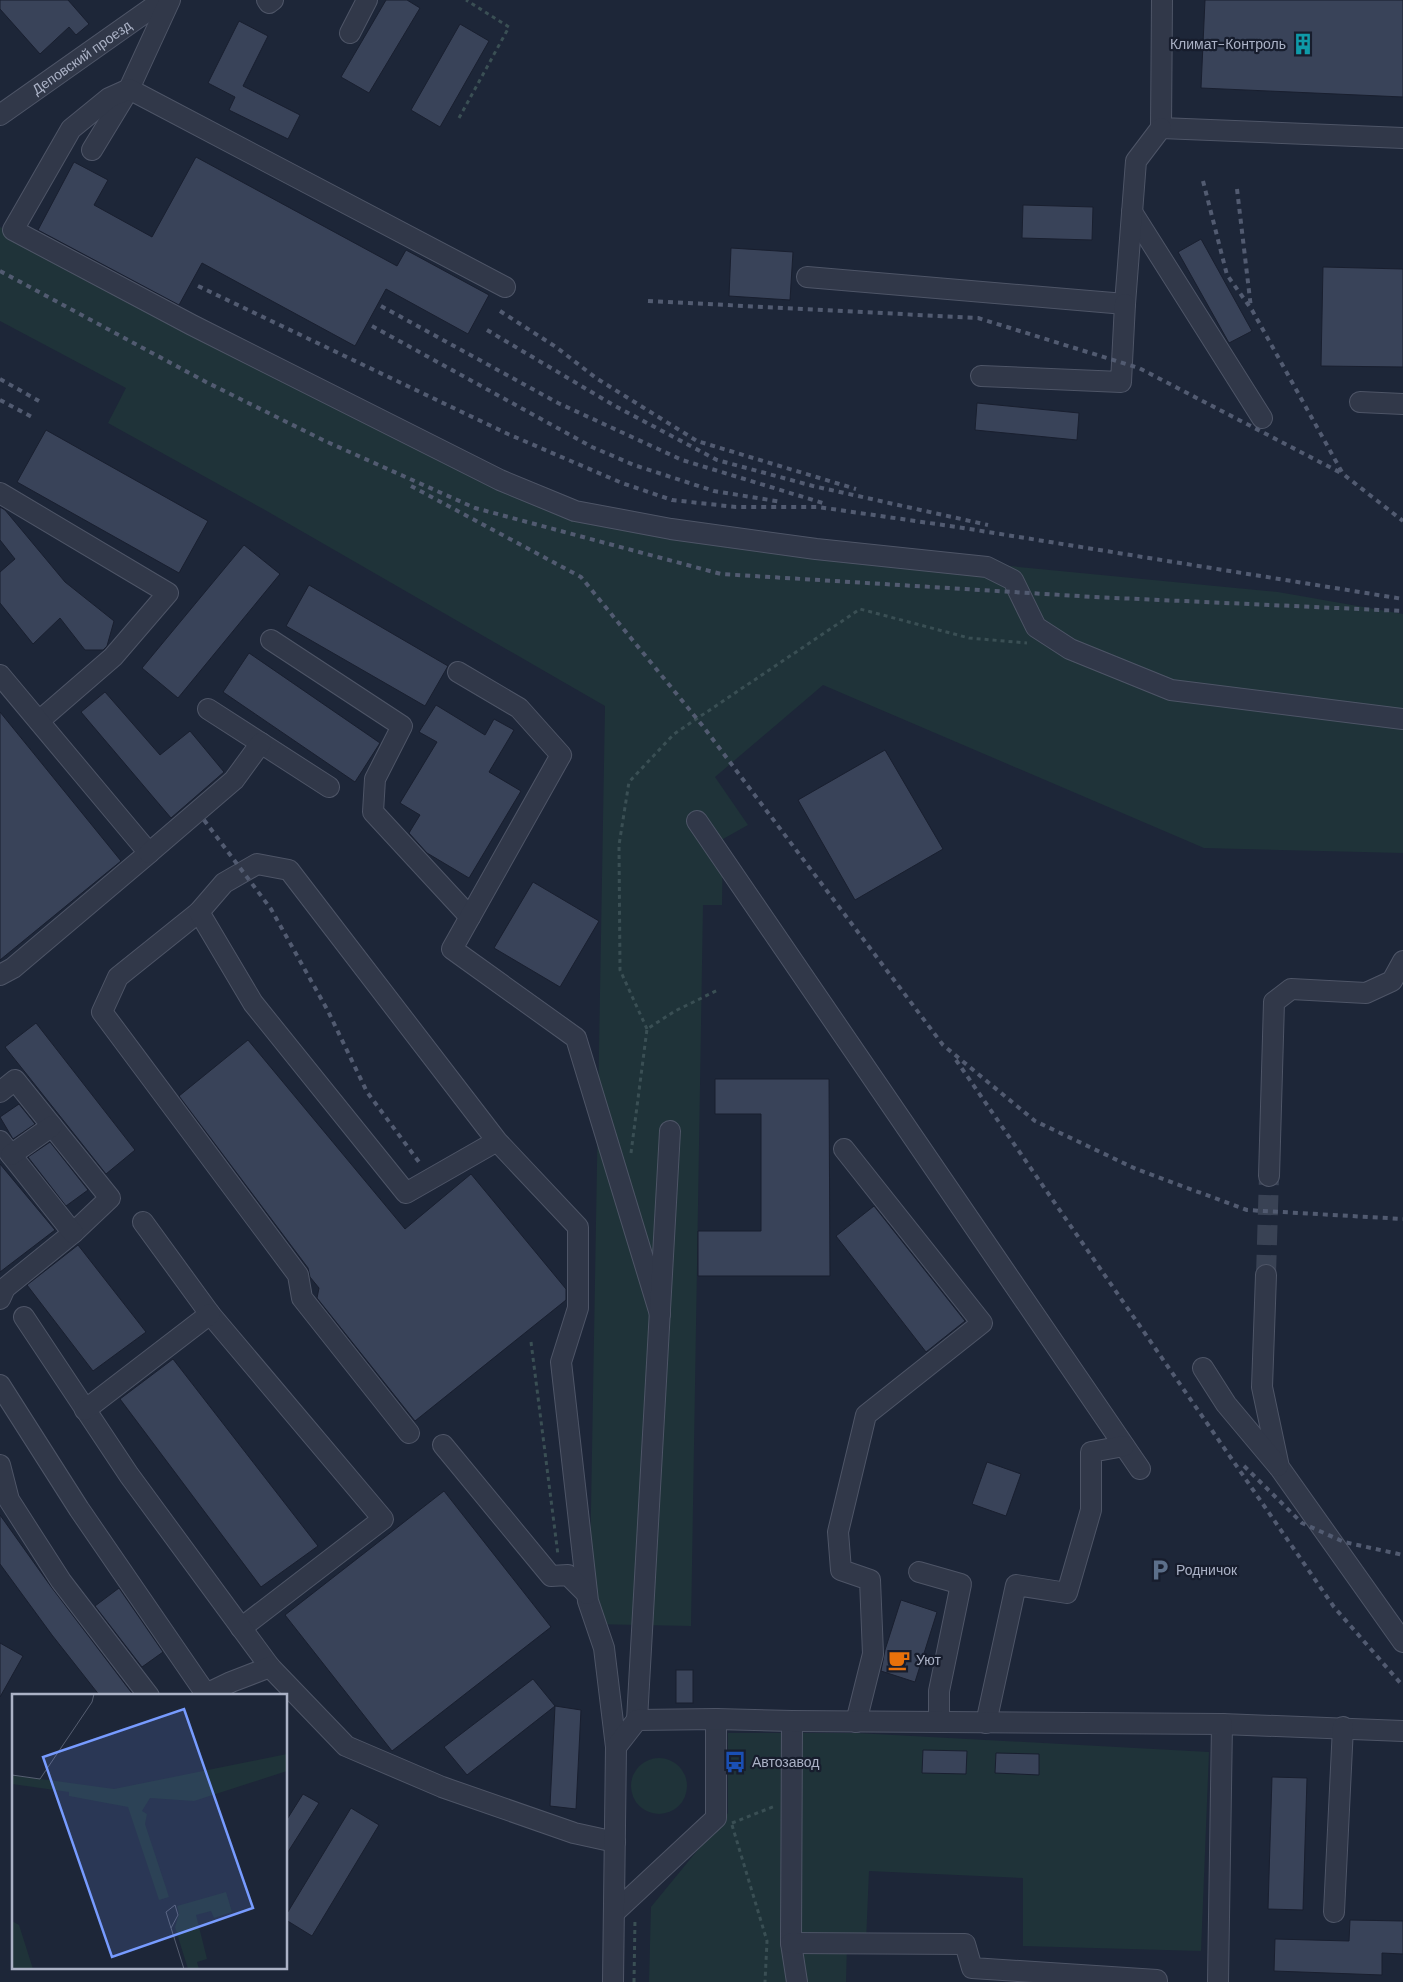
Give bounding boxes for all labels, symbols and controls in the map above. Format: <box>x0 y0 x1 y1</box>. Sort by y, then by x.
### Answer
street label: Деповский проезд <box>29 16 135 99</box>
building icon: Климат-Контроль <box>1290 31 1316 57</box>
place label: Климат-Контроль <box>1170 35 1286 53</box>
parking icon: Родничок <box>1147 1557 1173 1583</box>
place label: Родничок <box>1176 1561 1238 1579</box>
cafe icon: Уют <box>886 1647 912 1673</box>
place label: Уют <box>916 1651 941 1669</box>
inset map <box>12 1694 288 1970</box>
bus stop icon: Автозавод <box>722 1749 748 1775</box>
place label: Автозавод <box>752 1753 819 1771</box>

